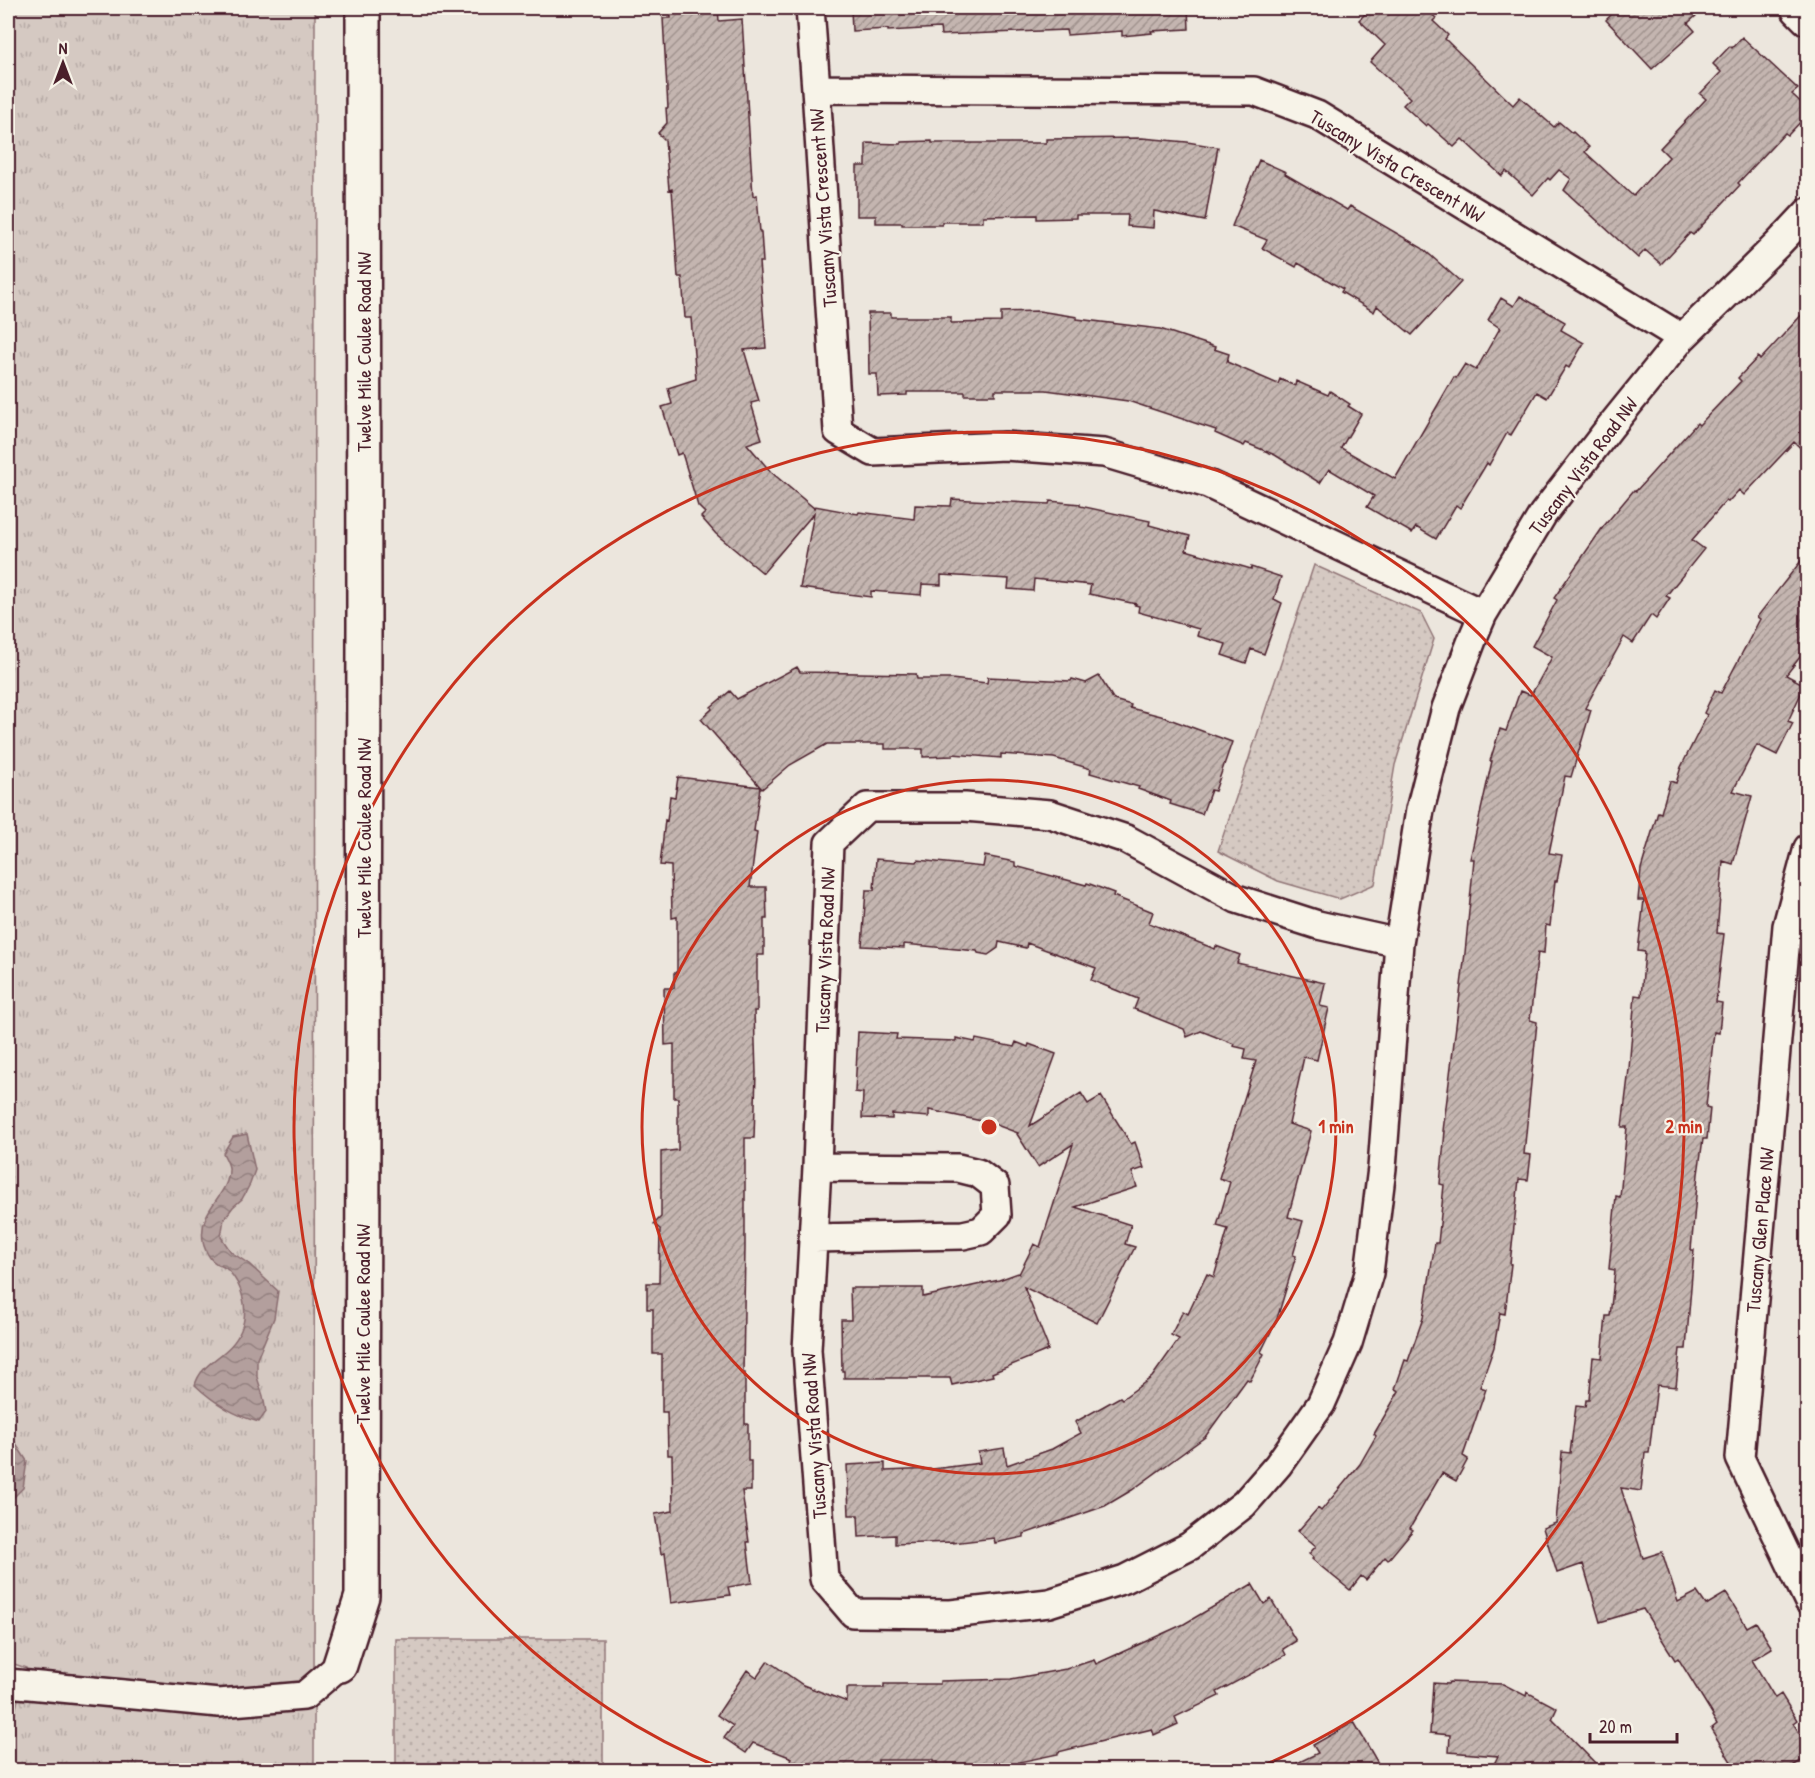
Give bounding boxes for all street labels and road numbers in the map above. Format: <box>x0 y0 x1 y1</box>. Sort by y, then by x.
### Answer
street label: Tuscany Vista Crescent NW <box>1305 103 1490 229</box>
street label: Tuscany Vista Crescent NW <box>802 107 843 308</box>
street label: Twelve Mile Coulee Road NW <box>350 251 377 452</box>
street label: Tuscany Vista Road NW <box>1522 391 1644 540</box>
street label: Twelve Mile Coulee Road NW <box>350 737 377 938</box>
street label: Tuscany Vista Road NW <box>808 866 841 1033</box>
street label: Tuscany Glen Place NW <box>1739 1146 1780 1313</box>
street label: Twelve Mile Coulee Road NW <box>349 1223 376 1424</box>
street label: Tuscany Vista Road NW <box>794 1352 833 1520</box>

